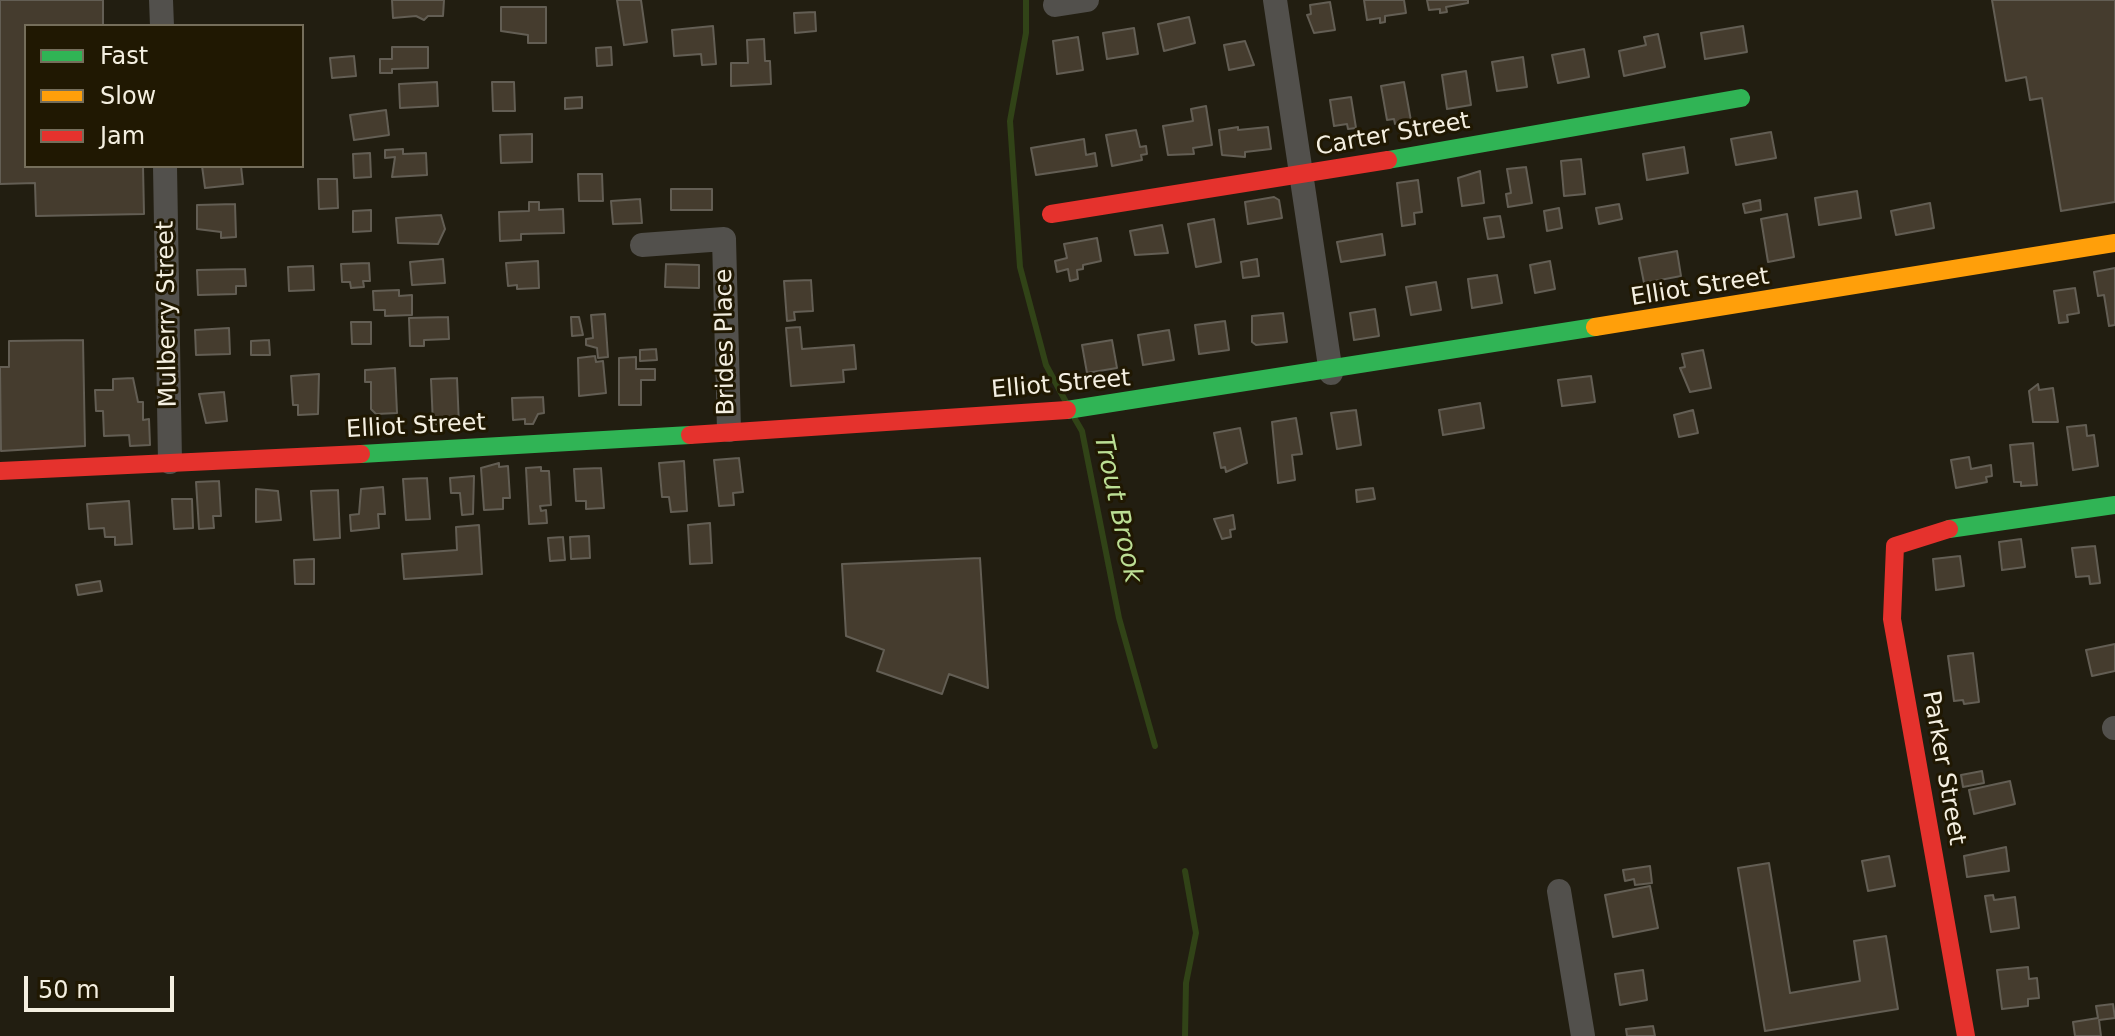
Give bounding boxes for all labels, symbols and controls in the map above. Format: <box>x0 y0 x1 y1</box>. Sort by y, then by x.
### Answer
legend <box>24 24 304 168</box>
text: Fast <box>100 42 148 70</box>
text: Slow <box>100 82 156 110</box>
street label: Carter Street <box>1314 107 1472 163</box>
text: Jam <box>100 122 145 150</box>
street label: Mulberry Street <box>152 220 184 408</box>
street label: Elliot Street <box>1629 263 1771 313</box>
street label: Brides Place <box>710 268 742 416</box>
street label: Elliot Street <box>990 365 1132 405</box>
street label: Elliot Street <box>345 409 487 445</box>
water label: Trout Brook <box>1086 432 1148 586</box>
street label: Parker Street <box>1915 689 1971 847</box>
scale bar <box>28 960 178 1010</box>
text: 50 m <box>38 976 100 1004</box>

